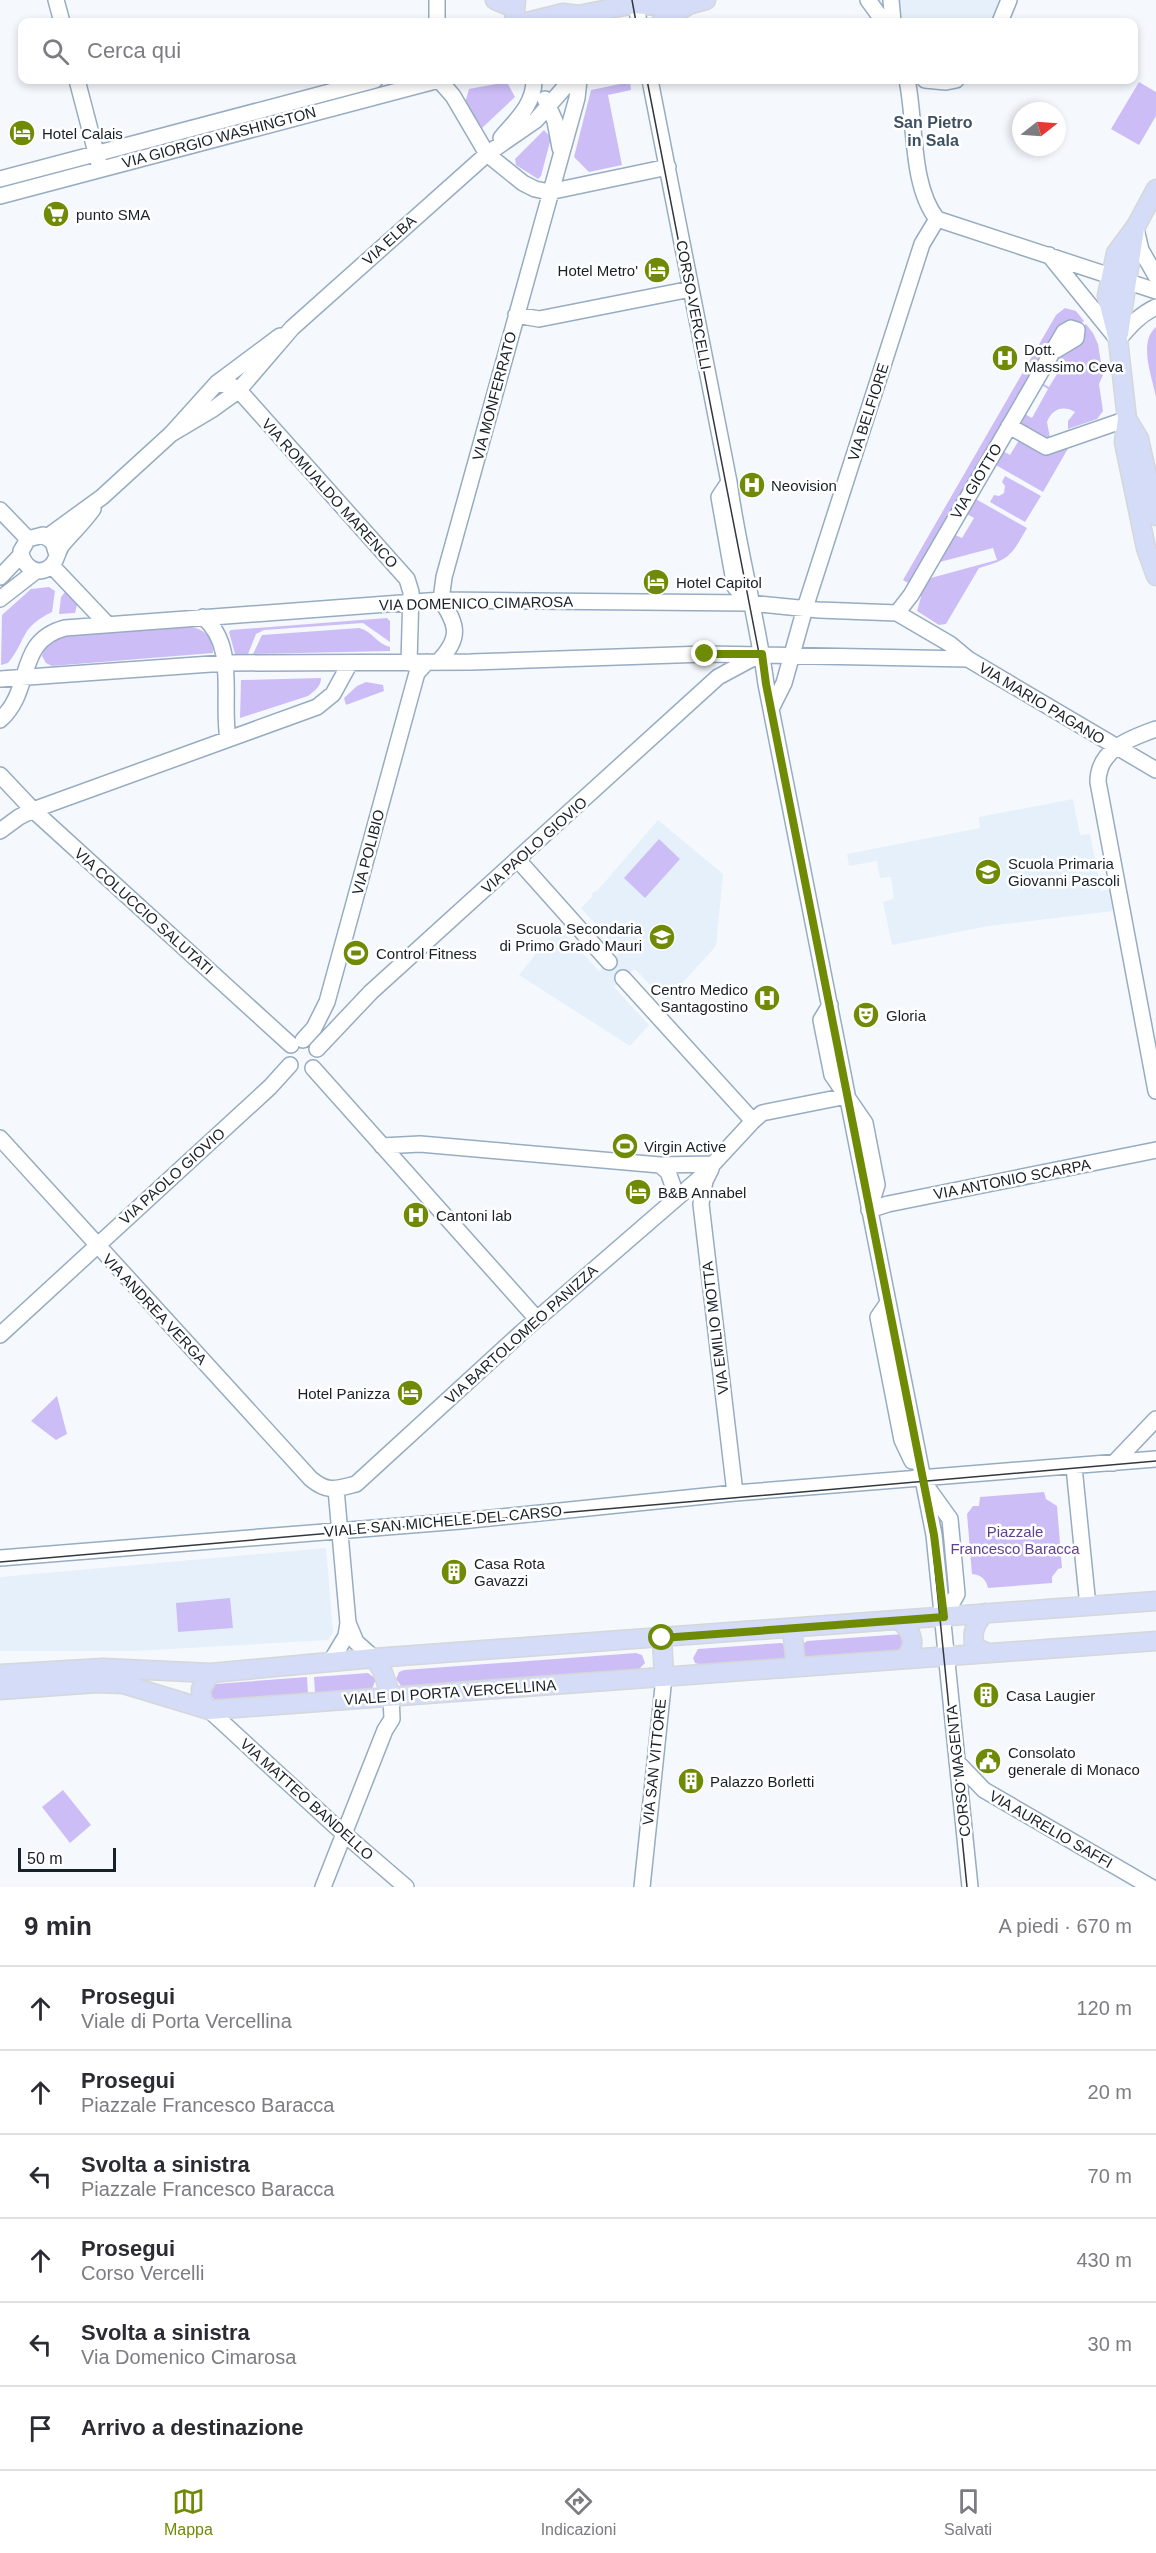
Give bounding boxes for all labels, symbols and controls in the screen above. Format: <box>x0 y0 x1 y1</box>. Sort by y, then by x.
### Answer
search box <box>18 18 1138 84</box>
icon: search <box>39 35 72 68</box>
text: Cerca qui <box>87 38 181 63</box>
north arrow <box>1012 102 1066 156</box>
street label: VIA GIORGIO WASHINGTON <box>120 103 318 171</box>
district label: San Pietro in Sala <box>893 114 973 149</box>
hotel icon: Hotel Calais <box>7 118 37 148</box>
place label: Hotel Calais <box>42 125 123 142</box>
supermarket icon: punto SMA <box>41 199 71 229</box>
place label: punto SMA <box>76 206 150 223</box>
street label: VIA ELBA <box>359 212 419 268</box>
street label: CORSO VERCELLI <box>673 239 715 371</box>
hotel icon: Hotel Metro' <box>642 255 672 285</box>
place label: Hotel Metro' <box>558 262 638 279</box>
street label: VIA MONFERRATO <box>469 330 519 462</box>
place label: Dott. Massimo Ceva <box>1024 341 1124 375</box>
hospital icon: Dott. Massimo Ceva <box>990 343 1020 373</box>
street label: VIA BELFIORE <box>844 361 892 463</box>
street label: VIA ROMUALDO MARENCO <box>258 415 402 571</box>
street label: VIA GIOTTO <box>947 440 1005 522</box>
hospital icon: Neovision <box>737 470 767 500</box>
place label: Neovision <box>771 477 837 494</box>
hotel icon: Hotel Capitol <box>641 567 671 597</box>
place label: Hotel Capitol <box>676 574 762 591</box>
street label: VIA DOMENICO CIMAROSA <box>379 593 573 613</box>
route end <box>691 640 717 666</box>
street label: VIA MARIO PAGANO <box>976 659 1108 747</box>
street label: VIA PAOLO GIOVIO <box>478 793 590 897</box>
street label: VIA POLIBIO <box>348 808 388 896</box>
street label: VIA COLUCCIO SALUTATI <box>71 844 217 978</box>
place label: Scuola Primaria Giovanni Pascoli <box>1008 855 1120 889</box>
school or university icon: Scuola Primaria Giovanni Pascoli <box>973 857 1003 887</box>
place label: Scuola Secondaria di Primo Grado Mauri <box>499 920 643 954</box>
school or university icon: Scuola Secondaria di Primo Grado Mauri <box>647 922 677 952</box>
sports icon: Control Fitness <box>341 938 371 968</box>
place label: Control Fitness <box>376 945 477 962</box>
place label: Centro Medico Santagostino <box>650 981 748 1015</box>
hospital icon: Centro Medico Santagostino <box>752 983 782 1013</box>
theatre icon: Gloria <box>851 1000 881 1030</box>
place label: Gloria <box>886 1007 927 1024</box>
street label: VIA PAOLO GIOVIO <box>116 1124 228 1228</box>
sports icon: Virgin Active <box>610 1131 640 1161</box>
place label: Virgin Active <box>644 1138 726 1155</box>
street label: VIA ANTONIO SCARPA <box>932 1155 1092 1203</box>
hotel icon: B&B Annabel <box>623 1177 653 1207</box>
place label: B&B Annabel <box>658 1184 746 1201</box>
hospital icon: Cantoni lab <box>401 1200 431 1230</box>
place label: Cantoni lab <box>436 1207 512 1224</box>
street label: VIA ANDREA VERGA <box>99 1250 211 1368</box>
street label: VIA BARTOLOMEO PANIZZA <box>441 1261 601 1407</box>
street label: VIA EMILIO MOTTA <box>698 1261 732 1395</box>
hotel icon: Hotel Panizza <box>395 1378 425 1408</box>
place label: Hotel Panizza <box>297 1385 391 1402</box>
street label: VIALE SAN MICHELE DEL CARSO <box>323 1502 563 1540</box>
park label: Piazzale Francesco Baracca <box>950 1523 1080 1557</box>
place label: Casa Rota Gavazzi <box>474 1555 546 1589</box>
building icon: Casa Rota Gavazzi <box>439 1557 469 1587</box>
route start <box>648 1624 674 1650</box>
street label: VIALE DI PORTA VERCELLINA <box>343 1676 557 1708</box>
building icon: Casa Laugier <box>971 1680 1001 1710</box>
place label: Casa Laugier <box>1006 1687 1095 1704</box>
street label: VIA SAN VITTORE <box>639 1698 669 1826</box>
street label: CORSO MAGENTA <box>943 1704 973 1838</box>
street label: VIA MATTEO BANDELLO <box>237 1735 377 1863</box>
place label: Consolato generale di Monaco <box>1008 1744 1140 1778</box>
public building icon: Consolato generale di Monaco <box>973 1746 1003 1776</box>
building icon: Palazzo Borletti <box>676 1766 706 1796</box>
place label: Palazzo Borletti <box>710 1773 814 1790</box>
street label: VIA AURELIO SAFFI <box>986 1787 1116 1871</box>
scale bar <box>18 1845 116 1872</box>
text: 50 m <box>27 1850 63 1867</box>
text: 9 min <box>24 1911 92 1941</box>
text: A piedi · 670 m <box>999 1915 1132 1937</box>
text: Prosegui <box>81 1984 175 2009</box>
icon: ahead <box>24 1992 57 2025</box>
text: 120 m <box>1076 1997 1132 2019</box>
text: Viale di Porta Vercellina <box>81 2010 292 2032</box>
text: Prosegui <box>81 2068 175 2093</box>
icon: ahead <box>24 2076 57 2109</box>
text: 20 m <box>1088 2081 1132 2103</box>
text: Piazzale Francesco Baracca <box>81 2094 334 2116</box>
text: Svolta a sinistra <box>81 2152 250 2177</box>
icon: left <box>24 2160 57 2193</box>
text: 70 m <box>1088 2165 1132 2187</box>
text: Piazzale Francesco Baracca <box>81 2178 334 2200</box>
text: Prosegui <box>81 2236 175 2261</box>
icon: ahead <box>24 2244 57 2277</box>
text: 430 m <box>1076 2249 1132 2271</box>
text: Corso Vercelli <box>81 2262 204 2284</box>
text: Svolta a sinistra <box>81 2320 250 2345</box>
icon: left <box>24 2328 57 2361</box>
text: 30 m <box>1088 2333 1132 2355</box>
text: Via Domenico Cimarosa <box>81 2346 296 2368</box>
icon: arrive <box>24 2412 57 2445</box>
text: Arrivo a destinazione <box>81 2415 304 2440</box>
tab: Mappa <box>164 2485 213 2539</box>
tab: Indicazioni <box>541 2485 616 2539</box>
tab: Salvati <box>944 2485 992 2539</box>

